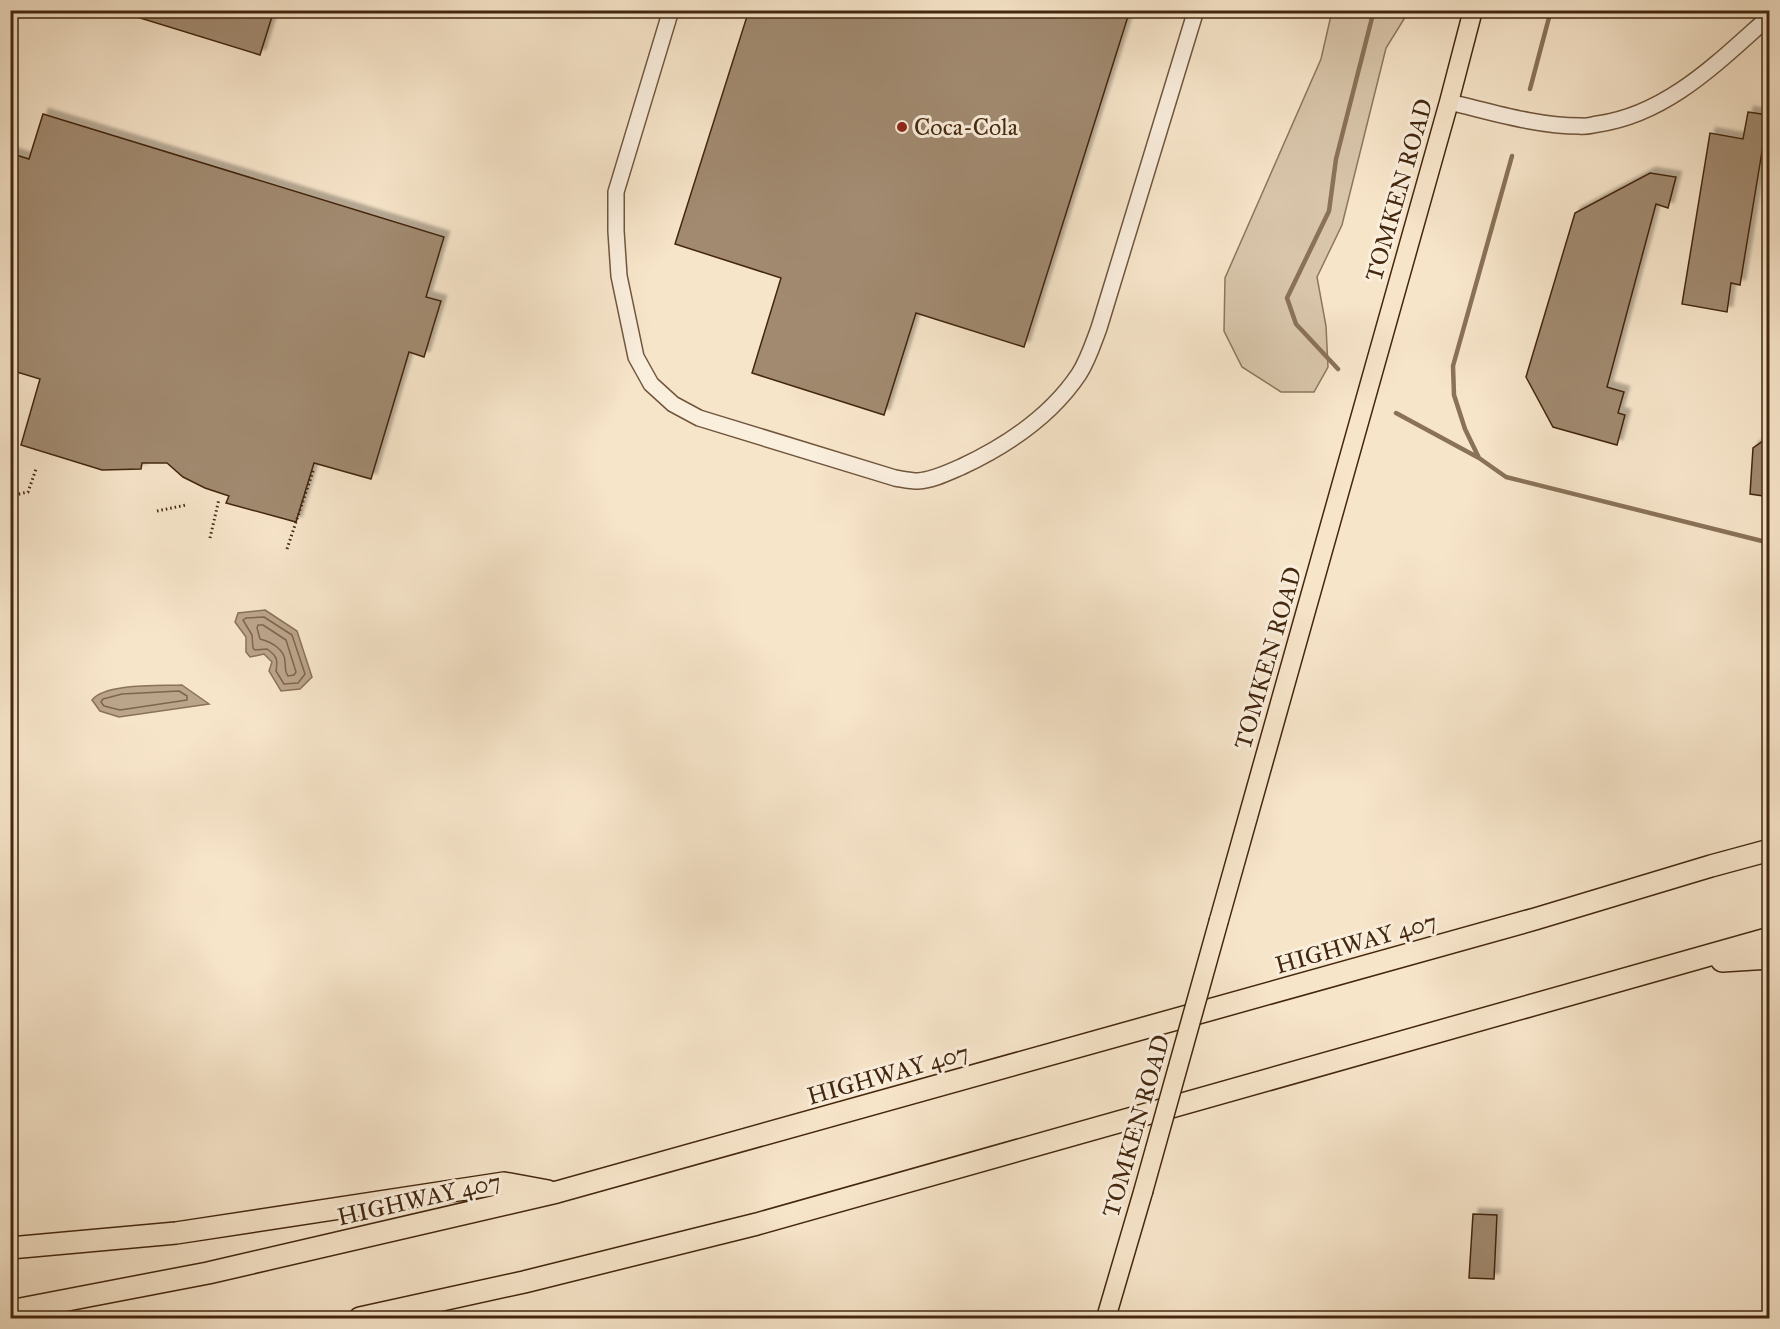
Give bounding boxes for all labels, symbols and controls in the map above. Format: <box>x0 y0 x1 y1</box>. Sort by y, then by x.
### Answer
street label: TOMKEN ROAD <box>1359 95 1439 285</box>
place label: Coca-Cola <box>914 112 1019 142</box>
marker: Coca-Cola <box>895 120 909 134</box>
street label: TOMKEN ROAD <box>1228 563 1308 753</box>
street label: HIGHWAY 407 <box>1272 906 1440 980</box>
street label: TOMKEN ROAD <box>1096 1031 1176 1221</box>
street label: HIGHWAY 407 <box>804 1037 972 1111</box>
street label: HIGHWAY 407 <box>334 1166 504 1232</box>

